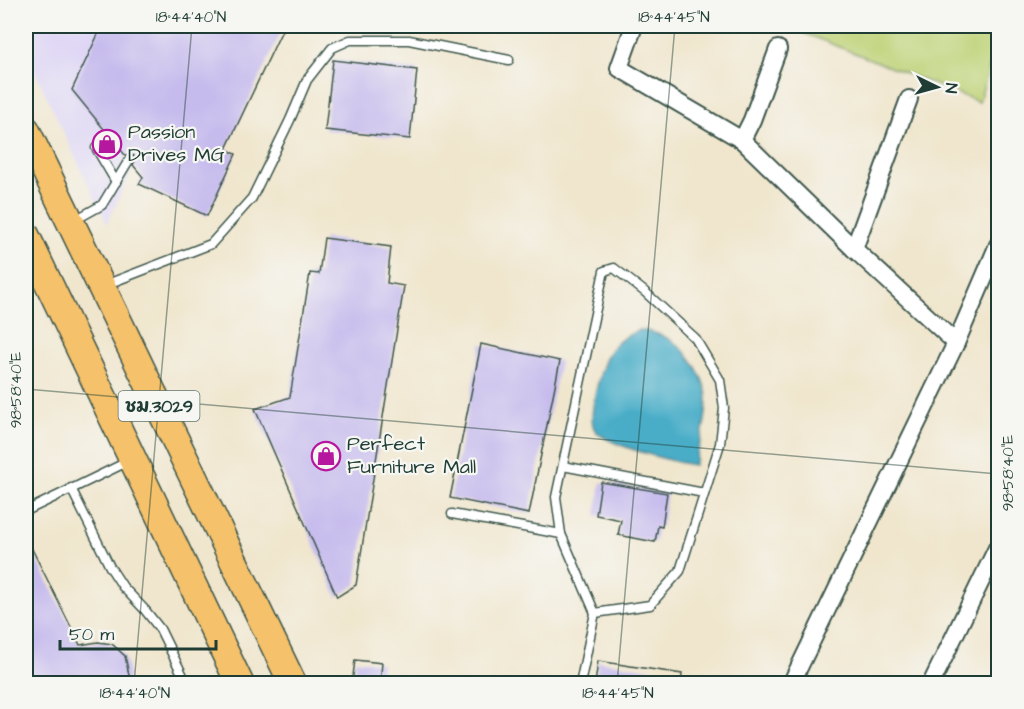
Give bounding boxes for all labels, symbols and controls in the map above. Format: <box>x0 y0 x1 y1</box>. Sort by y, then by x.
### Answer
text: 18°44'40"N <box>156 7 226 28</box>
text: 18°44'45"N <box>638 7 710 28</box>
north arrow <box>907 57 967 117</box>
text: N <box>940 82 962 94</box>
place label: Passion Drives MG <box>128 118 225 169</box>
shop icon: Passion Drives MG <box>91 128 123 160</box>
text: 98°58'40"E <box>6 352 27 428</box>
road number: ชม.3029 <box>118 391 200 421</box>
place label: Perfect Furniture Mall <box>347 430 476 481</box>
text: 98°58'40"E <box>998 435 1019 511</box>
shop icon: Perfect Furniture Mall <box>310 440 342 472</box>
scale bar <box>60 613 216 651</box>
text: 50 m <box>69 622 114 647</box>
text: 18°44'40"N <box>100 683 170 704</box>
text: 18°44'45"N <box>582 683 654 704</box>

